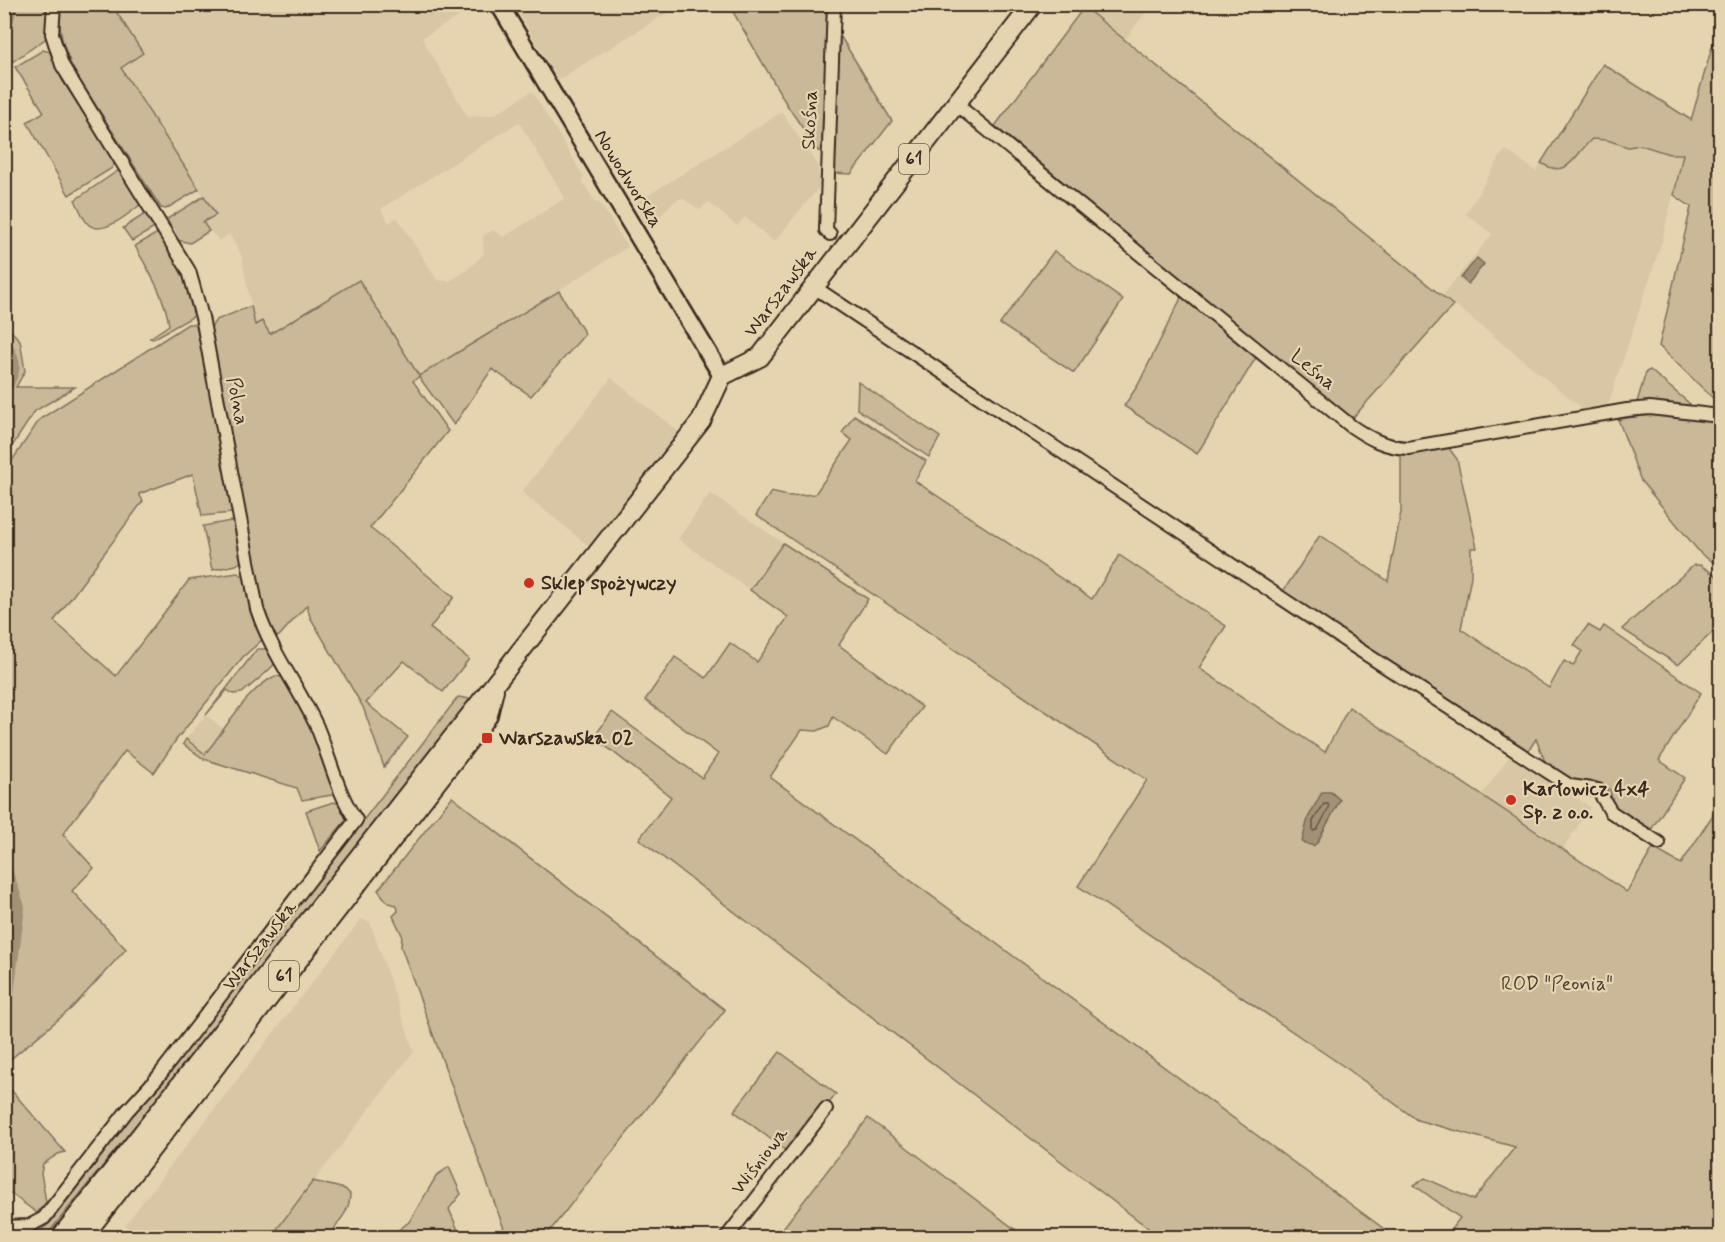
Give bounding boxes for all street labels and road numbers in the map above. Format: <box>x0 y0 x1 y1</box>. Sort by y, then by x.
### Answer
street label: Skośna <box>795 90 825 150</box>
street label: Nowodworska <box>587 125 669 233</box>
road number: 61 <box>899 144 929 174</box>
street label: Warszawska <box>738 240 825 343</box>
street label: Leśna <box>1285 343 1341 397</box>
street label: Polna <box>219 375 255 427</box>
street label: Warszawska <box>216 895 304 997</box>
road number: 61 <box>269 961 299 991</box>
street label: Wiśniowa <box>725 1121 796 1201</box>

